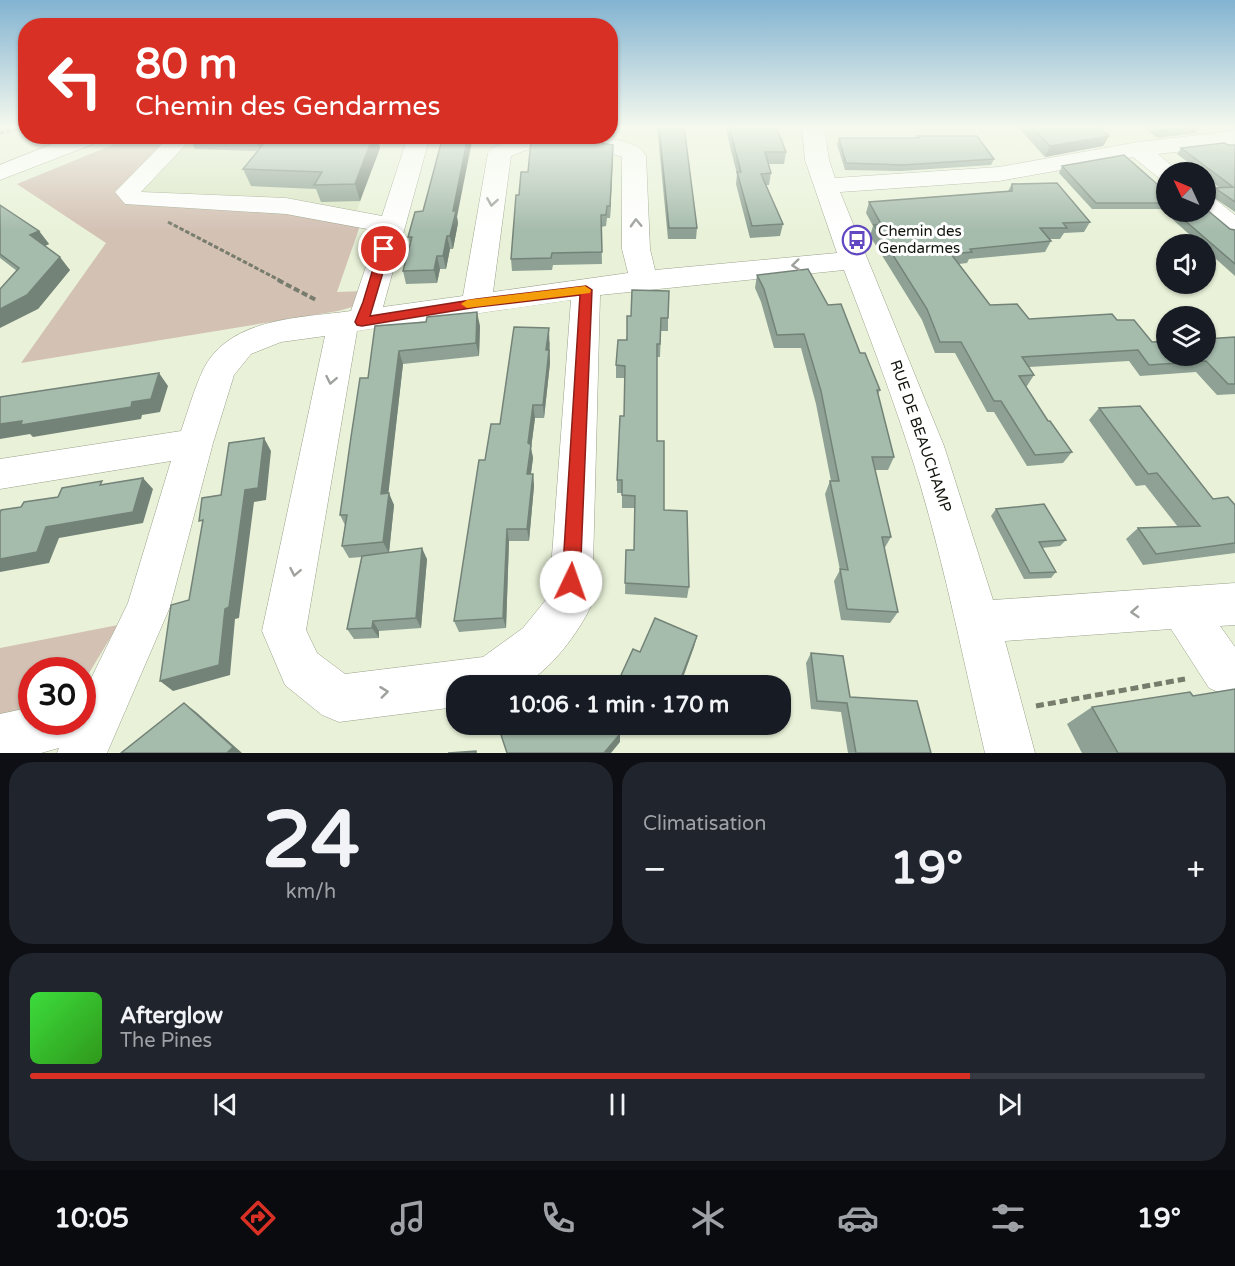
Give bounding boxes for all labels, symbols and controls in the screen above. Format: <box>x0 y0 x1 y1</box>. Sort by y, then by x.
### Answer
text: 80 m <box>135 39 237 90</box>
icon: left <box>36 42 114 120</box>
text: Chemin des Gendarmes <box>135 90 441 123</box>
north arrow <box>1156 162 1216 222</box>
map controls <box>1156 162 1216 366</box>
one-way arrow <box>487 198 499 207</box>
one-way arrow <box>629 218 642 227</box>
place label: Chemin des Gendarmes <box>878 222 962 257</box>
pin <box>358 223 409 274</box>
bus stop icon: Chemin des Gendarmes <box>841 224 873 256</box>
icon: arrive <box>367 232 400 265</box>
button: sound <box>1156 234 1216 294</box>
one-way arrow <box>791 258 801 271</box>
button: layers <box>1156 306 1216 366</box>
street label: RUE DE BEAUCHAMP <box>886 357 956 515</box>
one-way arrow <box>325 375 338 385</box>
position arrow <box>539 550 603 614</box>
one-way arrow <box>289 566 302 576</box>
one-way arrow <box>1130 605 1139 618</box>
speed limit sign: 30 <box>18 657 96 735</box>
one-way arrow <box>379 687 389 699</box>
text: 10:06 · 1 min · 170 m <box>508 692 729 718</box>
text: 24 <box>262 794 360 888</box>
text: Climatisation <box>643 812 766 836</box>
text: 19° <box>890 842 963 896</box>
text: − <box>643 850 667 889</box>
text: + <box>1186 850 1205 889</box>
text: km/h <box>286 880 336 904</box>
text: Afterglow <box>120 1003 223 1029</box>
text: The Pines <box>120 1029 212 1053</box>
icon: previous <box>209 1088 242 1121</box>
icon: pause <box>601 1088 634 1121</box>
icon: next <box>993 1088 1026 1121</box>
icon: directions <box>237 1197 279 1239</box>
icon: music <box>387 1197 429 1239</box>
icon: phone <box>537 1197 579 1239</box>
icon: climate <box>687 1197 729 1239</box>
icon: car <box>837 1197 879 1239</box>
icon: filters <box>987 1197 1029 1239</box>
text: 10:05 <box>54 1202 129 1235</box>
text: 19° <box>1137 1202 1181 1235</box>

